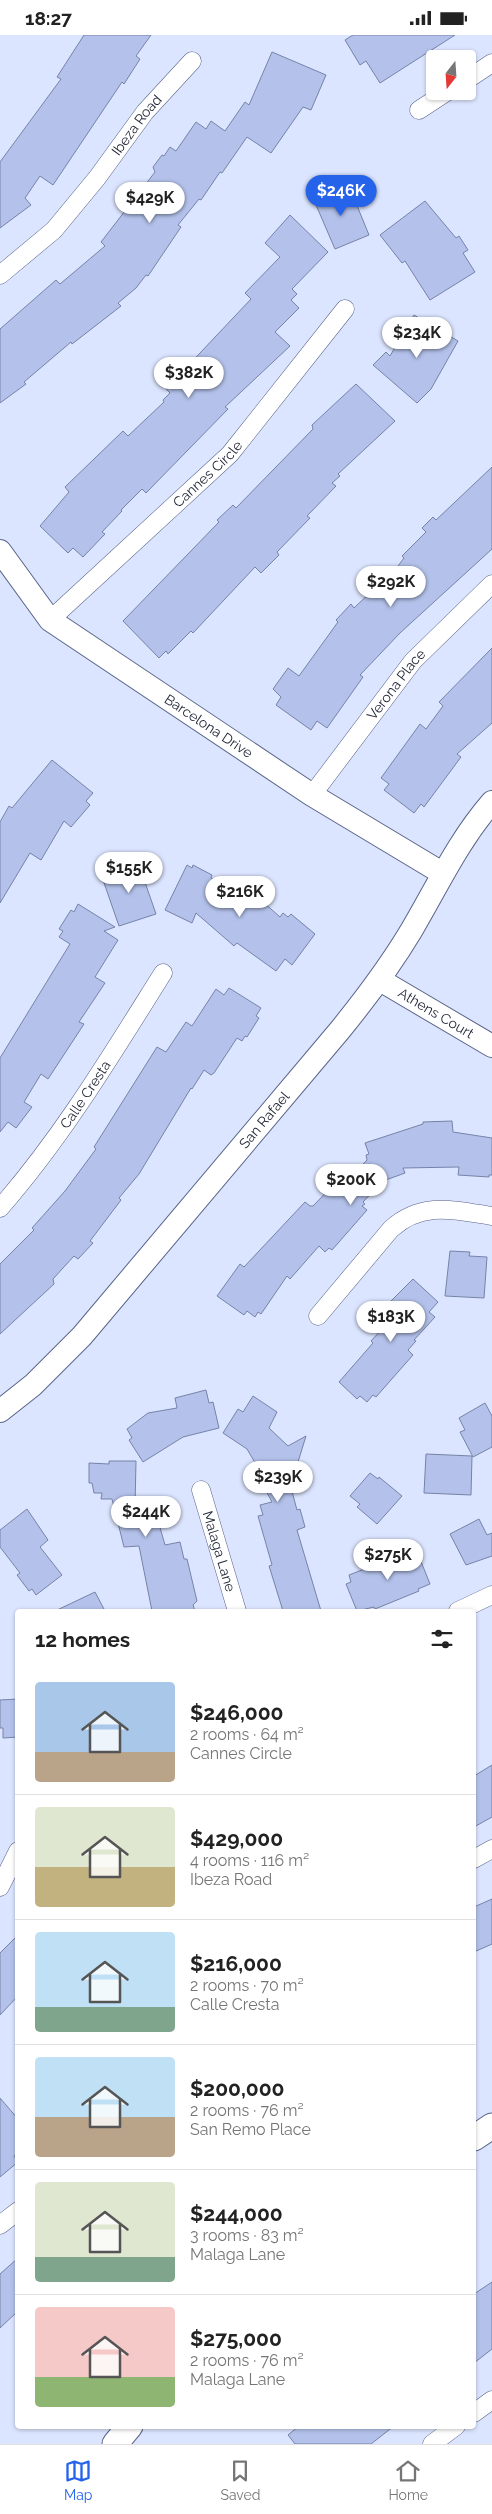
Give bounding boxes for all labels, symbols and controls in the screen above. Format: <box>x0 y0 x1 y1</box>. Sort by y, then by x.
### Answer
text: 18:27 <box>25 7 72 29</box>
north arrow <box>426 50 476 100</box>
map controls <box>426 50 476 100</box>
street label: Ibeza Road <box>108 91 165 158</box>
pin: $246K <box>306 175 376 217</box>
pin: $429K <box>115 181 185 224</box>
text: $246K <box>317 181 365 200</box>
text: $429K <box>126 188 174 207</box>
pin: $234K <box>382 317 452 359</box>
text: $234K <box>393 323 441 342</box>
pin: $382K <box>154 357 224 399</box>
text: $382K <box>165 363 213 382</box>
street label: Cannes Circle <box>170 437 245 510</box>
pin: $292K <box>356 565 426 608</box>
text: $292K <box>367 572 415 591</box>
street label: Verona Place <box>364 646 428 723</box>
street label: Barcelona Drive <box>162 691 256 761</box>
pin: $155K <box>94 851 164 894</box>
text: $155K <box>106 858 152 877</box>
pin: $216K <box>205 875 275 918</box>
text: $216K <box>216 882 264 901</box>
street label: Athens Court <box>395 985 477 1042</box>
street label: Calle Cresta <box>57 1058 114 1132</box>
street label: San Rafael <box>236 1088 293 1151</box>
pin: $200K <box>316 1163 386 1206</box>
text: $200K <box>326 1170 376 1189</box>
pin: $183K <box>356 1301 426 1343</box>
text: $183K <box>367 1307 415 1326</box>
pin: $239K <box>243 1461 313 1503</box>
text: $239K <box>254 1467 302 1486</box>
pin: $244K <box>111 1495 181 1538</box>
text: $244K <box>122 1502 170 1521</box>
street label: Malaga Lane <box>200 1509 239 1594</box>
pin: $275K <box>353 1539 423 1581</box>
text: $275K <box>364 1545 412 1564</box>
icon: filters <box>428 1625 456 1653</box>
text: 12 homes <box>35 1627 130 1652</box>
text: $246,000 <box>190 1700 283 1725</box>
icon: home <box>75 1702 135 1762</box>
text: 2 rooms · 64 m² <box>190 1725 304 1744</box>
text: Cannes Circle <box>190 1744 292 1763</box>
text: $429,000 <box>190 1826 283 1851</box>
icon: home <box>75 1827 135 1887</box>
text: 4 rooms · 116 m² <box>190 1851 309 1870</box>
text: Ibeza Road <box>190 1870 272 1889</box>
text: $216,000 <box>190 1951 282 1976</box>
icon: home <box>75 1952 135 2012</box>
text: 2 rooms · 70 m² <box>190 1976 304 1995</box>
text: Calle Cresta <box>190 1995 279 2014</box>
text: $200,000 <box>190 2076 285 2101</box>
icon: home <box>75 2077 135 2137</box>
text: 2 rooms · 76 m² <box>190 2101 304 2120</box>
text: San Remo Place <box>190 2120 311 2139</box>
text: $244,000 <box>190 2201 283 2226</box>
icon: home <box>75 2202 135 2262</box>
text: 3 rooms · 83 m² <box>190 2226 304 2245</box>
text: Malaga Lane <box>190 2245 285 2264</box>
text: $275,000 <box>190 2326 282 2351</box>
icon: home <box>75 2327 135 2387</box>
text: 2 rooms · 76 m² <box>190 2351 304 2370</box>
text: Malaga Lane <box>190 2370 285 2389</box>
tab: Map <box>64 2457 92 2503</box>
tab: Saved <box>220 2457 260 2503</box>
tab: Home <box>388 2457 428 2503</box>

